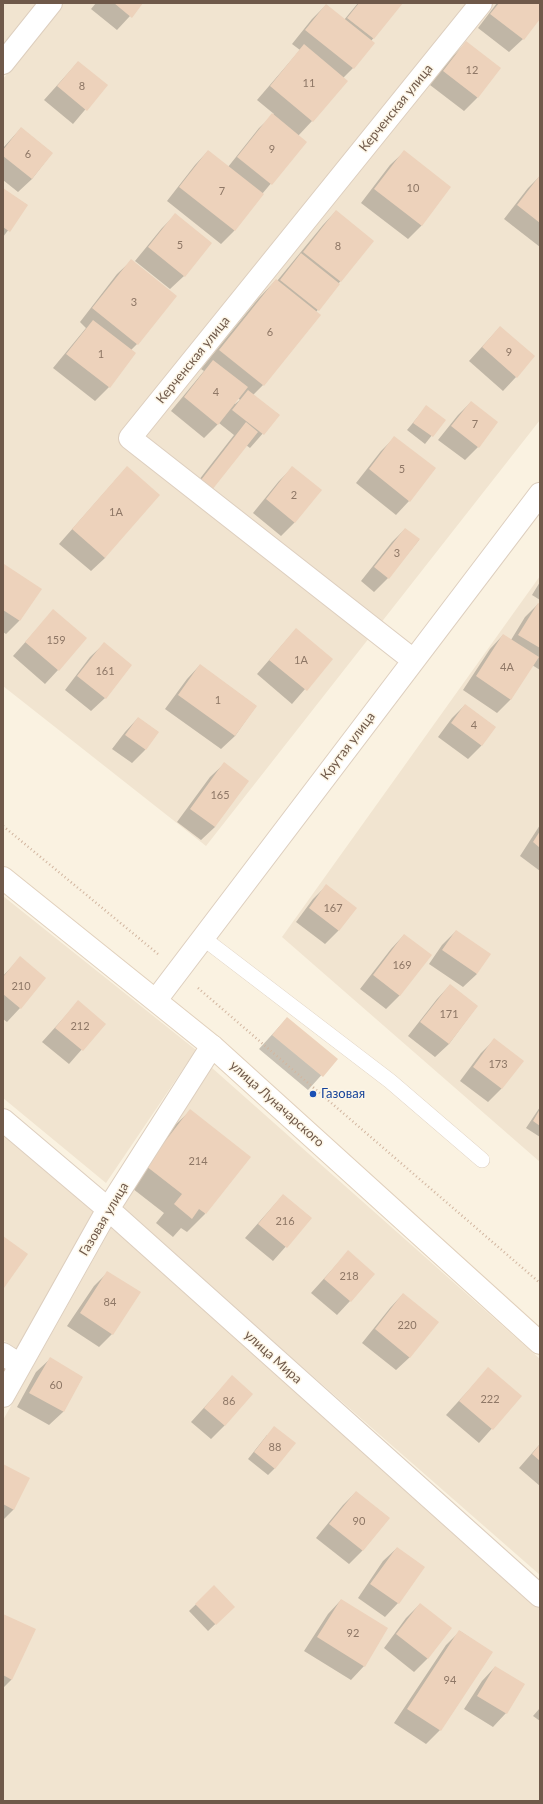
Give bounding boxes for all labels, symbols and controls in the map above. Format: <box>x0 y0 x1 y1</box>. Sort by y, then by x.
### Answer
street label: Керченская улица <box>356 61 436 155</box>
house number: 12 <box>466 63 478 77</box>
house number: 11 <box>303 76 315 90</box>
house number: 8 <box>79 79 85 93</box>
house number: 9 <box>269 142 275 156</box>
house number: 6 <box>25 147 31 161</box>
house number: 10 <box>407 181 419 195</box>
house number: 7 <box>219 184 225 198</box>
house number: 5 <box>177 238 183 252</box>
house number: 8 <box>335 239 341 253</box>
house number: 3 <box>131 295 137 309</box>
street label: Керченская улица <box>153 313 233 407</box>
house number: 6 <box>267 325 273 339</box>
house number: 9 <box>506 345 512 359</box>
house number: 1 <box>98 347 104 361</box>
house number: 4 <box>213 385 219 399</box>
house number: 7 <box>472 417 478 431</box>
house number: 5 <box>399 462 405 476</box>
house number: 2 <box>291 488 297 502</box>
house number: 1А <box>109 505 123 519</box>
house number: 3 <box>394 546 400 560</box>
house number: 159 <box>46 633 66 647</box>
house number: 1А <box>294 653 308 667</box>
house number: 4А <box>500 660 514 674</box>
house number: 161 <box>95 664 115 678</box>
house number: 1 <box>215 693 221 707</box>
street label: Крутая улица <box>318 709 378 783</box>
house number: 4 <box>471 718 477 732</box>
house number: 165 <box>210 788 230 802</box>
house number: 167 <box>323 901 343 915</box>
house number: 169 <box>392 958 412 972</box>
house number: 210 <box>11 979 31 993</box>
house number: 171 <box>439 1007 459 1021</box>
house number: 212 <box>70 1019 90 1033</box>
house number: 173 <box>488 1057 508 1071</box>
street label: улица Луначарского <box>227 1058 327 1150</box>
place label: Газовая <box>321 1086 365 1102</box>
marker: Газовая <box>308 1089 318 1099</box>
house number: 214 <box>188 1154 208 1168</box>
street label: Газовая улица <box>76 1179 132 1259</box>
house number: 216 <box>275 1214 295 1228</box>
house number: 218 <box>339 1269 359 1283</box>
house number: 84 <box>104 1295 116 1309</box>
house number: 220 <box>397 1318 417 1332</box>
street label: улица Мира <box>241 1327 305 1387</box>
house number: 60 <box>50 1378 62 1392</box>
house number: 222 <box>480 1392 500 1406</box>
house number: 86 <box>223 1394 235 1408</box>
house number: 88 <box>269 1440 281 1454</box>
house number: 90 <box>353 1514 365 1528</box>
house number: 92 <box>347 1626 359 1640</box>
house number: 94 <box>444 1673 456 1687</box>

